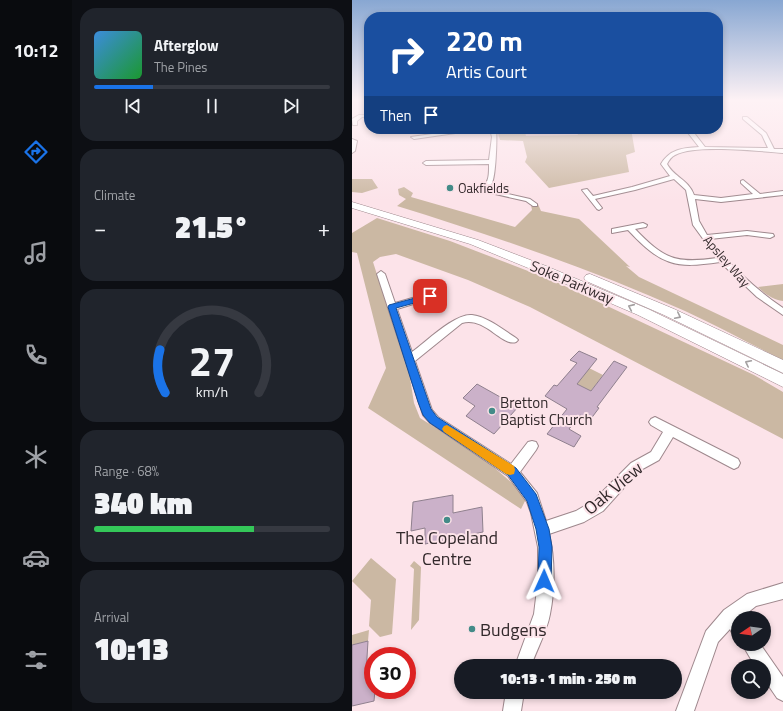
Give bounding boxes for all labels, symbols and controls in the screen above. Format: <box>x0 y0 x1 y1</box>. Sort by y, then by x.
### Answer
text: 220 m <box>446 19 523 62</box>
icon: right <box>380 28 432 80</box>
text: Afterglow <box>154 34 219 57</box>
text: 10:12 <box>14 37 58 64</box>
text: The Pines <box>154 57 207 77</box>
text: Artis Court <box>446 58 527 85</box>
icon: previous <box>122 95 144 117</box>
icon: pause <box>201 95 223 117</box>
icon: next <box>280 95 302 117</box>
text: Then <box>380 104 412 127</box>
icon: arrive <box>420 104 442 126</box>
icon: directions <box>22 138 50 166</box>
place label: Oakfields <box>458 178 509 198</box>
marker: Oakfields <box>445 183 455 193</box>
text: Climate <box>94 185 135 205</box>
text: 21.5° <box>175 204 249 250</box>
text: − <box>94 211 106 245</box>
text: + <box>318 211 330 245</box>
street label: Apsley Way <box>699 231 755 291</box>
icon: music <box>22 239 50 267</box>
street label: Soke Parkway <box>527 254 617 310</box>
pin <box>413 279 447 313</box>
icon: arrive <box>419 285 441 307</box>
one-way arrow <box>628 304 636 312</box>
one-way arrow <box>674 311 681 319</box>
text: 27 <box>189 329 235 392</box>
icon: phone <box>22 341 50 369</box>
one-way arrow <box>745 360 753 368</box>
text: km/h <box>196 381 228 403</box>
place label: Bretton Baptist Church <box>500 391 593 431</box>
marker: Bretton Baptist Church <box>487 406 497 416</box>
icon: climate <box>22 443 50 471</box>
street label: Oak View <box>577 455 649 521</box>
text: Range · 68% <box>94 461 159 481</box>
text: 340 km <box>94 480 192 526</box>
marker: The Copeland Centre <box>442 515 452 525</box>
place label: The Copeland Centre <box>396 524 498 572</box>
icon: car <box>22 544 50 572</box>
position arrow <box>523 560 565 602</box>
text: Arrival <box>94 607 129 627</box>
north arrow <box>731 611 771 651</box>
map controls <box>731 611 771 699</box>
place label: Budgens <box>480 616 547 643</box>
marker: Budgens <box>467 624 477 634</box>
text: 10:13 <box>94 626 169 672</box>
icon: filters <box>22 646 50 674</box>
speed limit sign: 30 <box>364 647 416 699</box>
button: search <box>731 659 771 699</box>
text: 10:13 · 1 min · 250 m <box>500 667 636 690</box>

